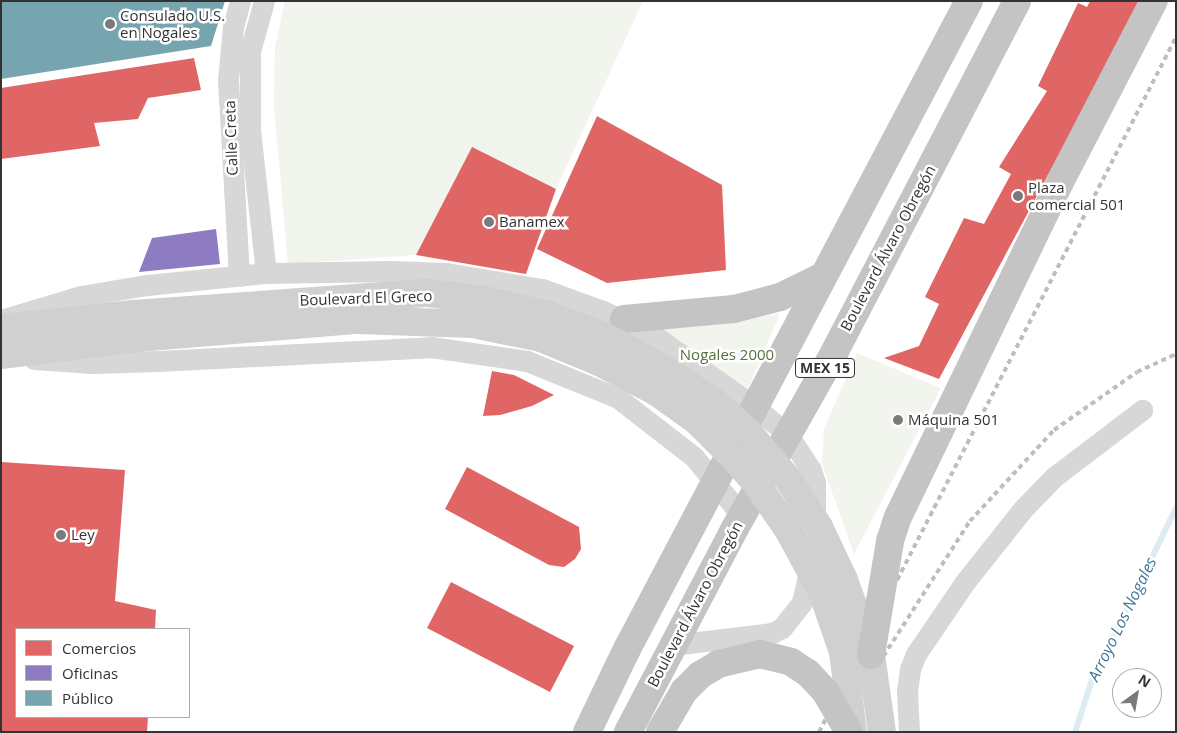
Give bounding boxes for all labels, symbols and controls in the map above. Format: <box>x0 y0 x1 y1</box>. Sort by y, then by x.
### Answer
place label: Consulado U.S. en Nogales <box>120 6 225 41</box>
marker: Consulado U.S. en Nogales <box>104 18 116 30</box>
street label: Calle Creta <box>221 100 241 176</box>
street label: Boulevard Álvaro Obregón <box>837 162 939 334</box>
place label: Plaza comercial 501 <box>1028 178 1125 213</box>
marker: Plaza comercial 501 <box>1012 190 1024 202</box>
place label: Banamex <box>499 213 565 231</box>
marker: Banamex <box>483 216 495 228</box>
street label: Boulevard El Greco <box>299 287 433 309</box>
park label: Nogales 2000 <box>680 346 774 364</box>
road number: MEX 15 <box>794 356 856 379</box>
place label: Máquina 501 <box>908 411 999 429</box>
marker: Máquina 501 <box>892 414 904 426</box>
street label: Boulevard Álvaro Obregón <box>644 518 746 690</box>
place label: Ley <box>71 526 95 544</box>
marker: Ley <box>55 529 67 541</box>
water label: Arroyo Los Nogales <box>1084 554 1160 684</box>
legend <box>15 628 190 718</box>
text: Comercios <box>62 638 136 658</box>
text: Oficinas <box>62 663 118 683</box>
north arrow <box>1112 668 1162 718</box>
text: Público <box>62 688 113 708</box>

